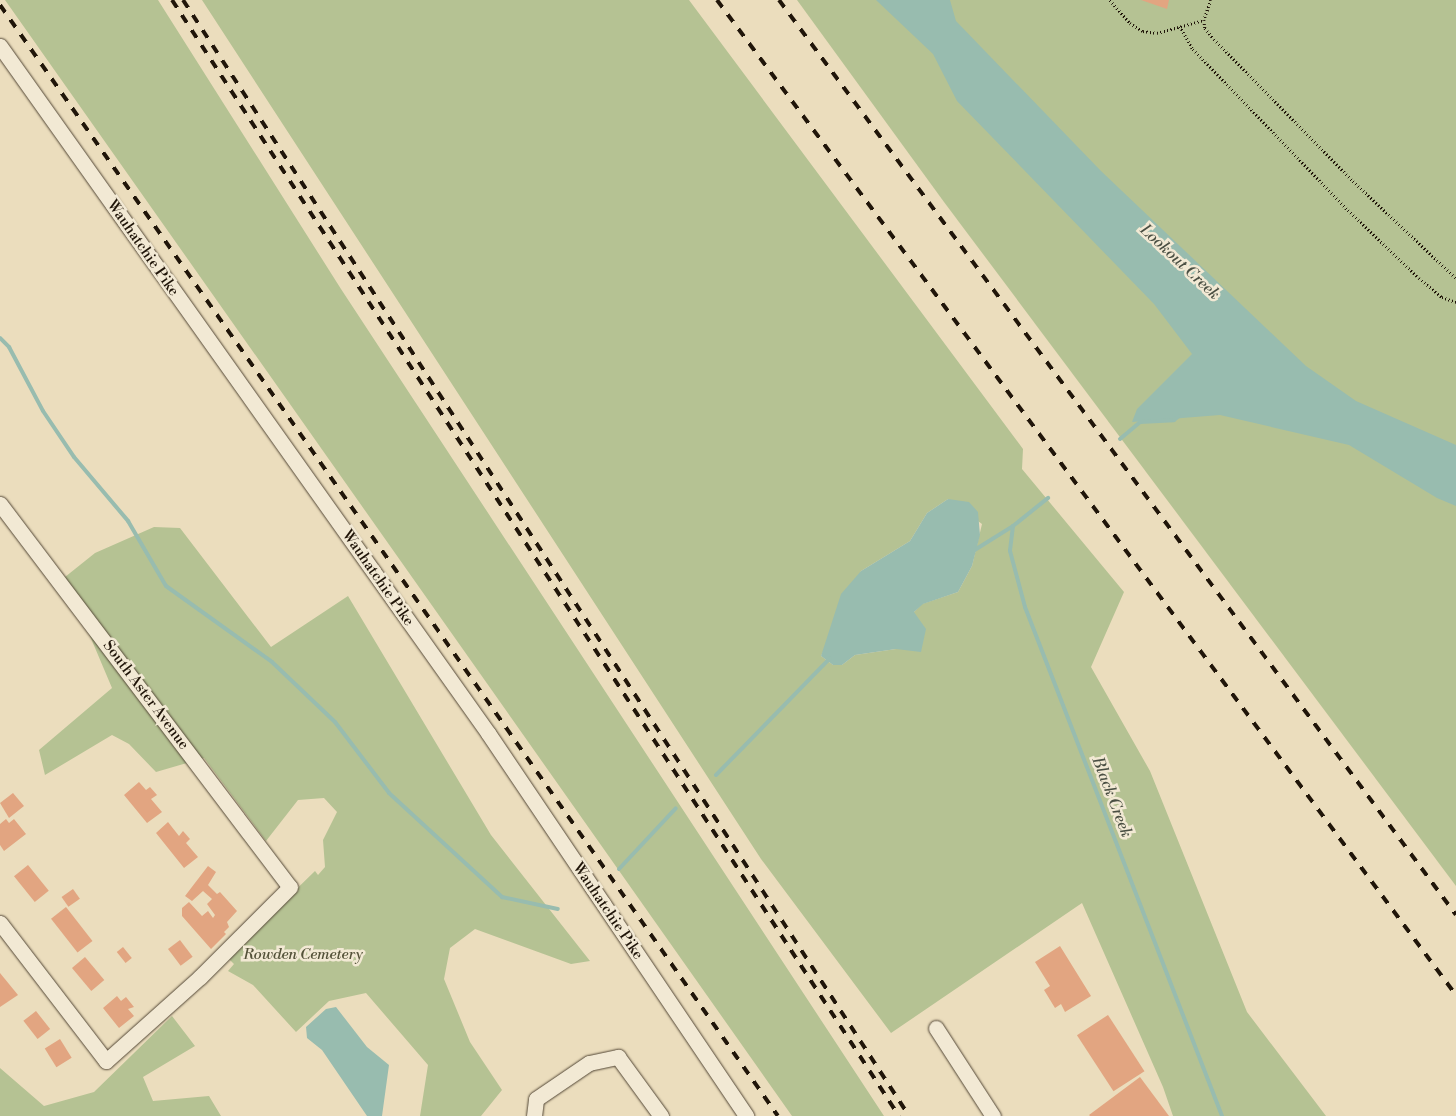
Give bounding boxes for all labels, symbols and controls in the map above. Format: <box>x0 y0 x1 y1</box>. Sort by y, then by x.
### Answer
street label: Wauhatchie Pike <box>103 197 183 299</box>
water label: Lookout Creek <box>1136 220 1224 304</box>
street label: Wauhatchie Pike <box>338 527 418 629</box>
street label: South Aster Avenue <box>99 637 193 753</box>
water label: Black Creek <box>1088 754 1136 840</box>
street label: Wauhatchie Pike <box>569 859 647 963</box>
park label: Rowden Cemetery <box>243 946 363 964</box>

